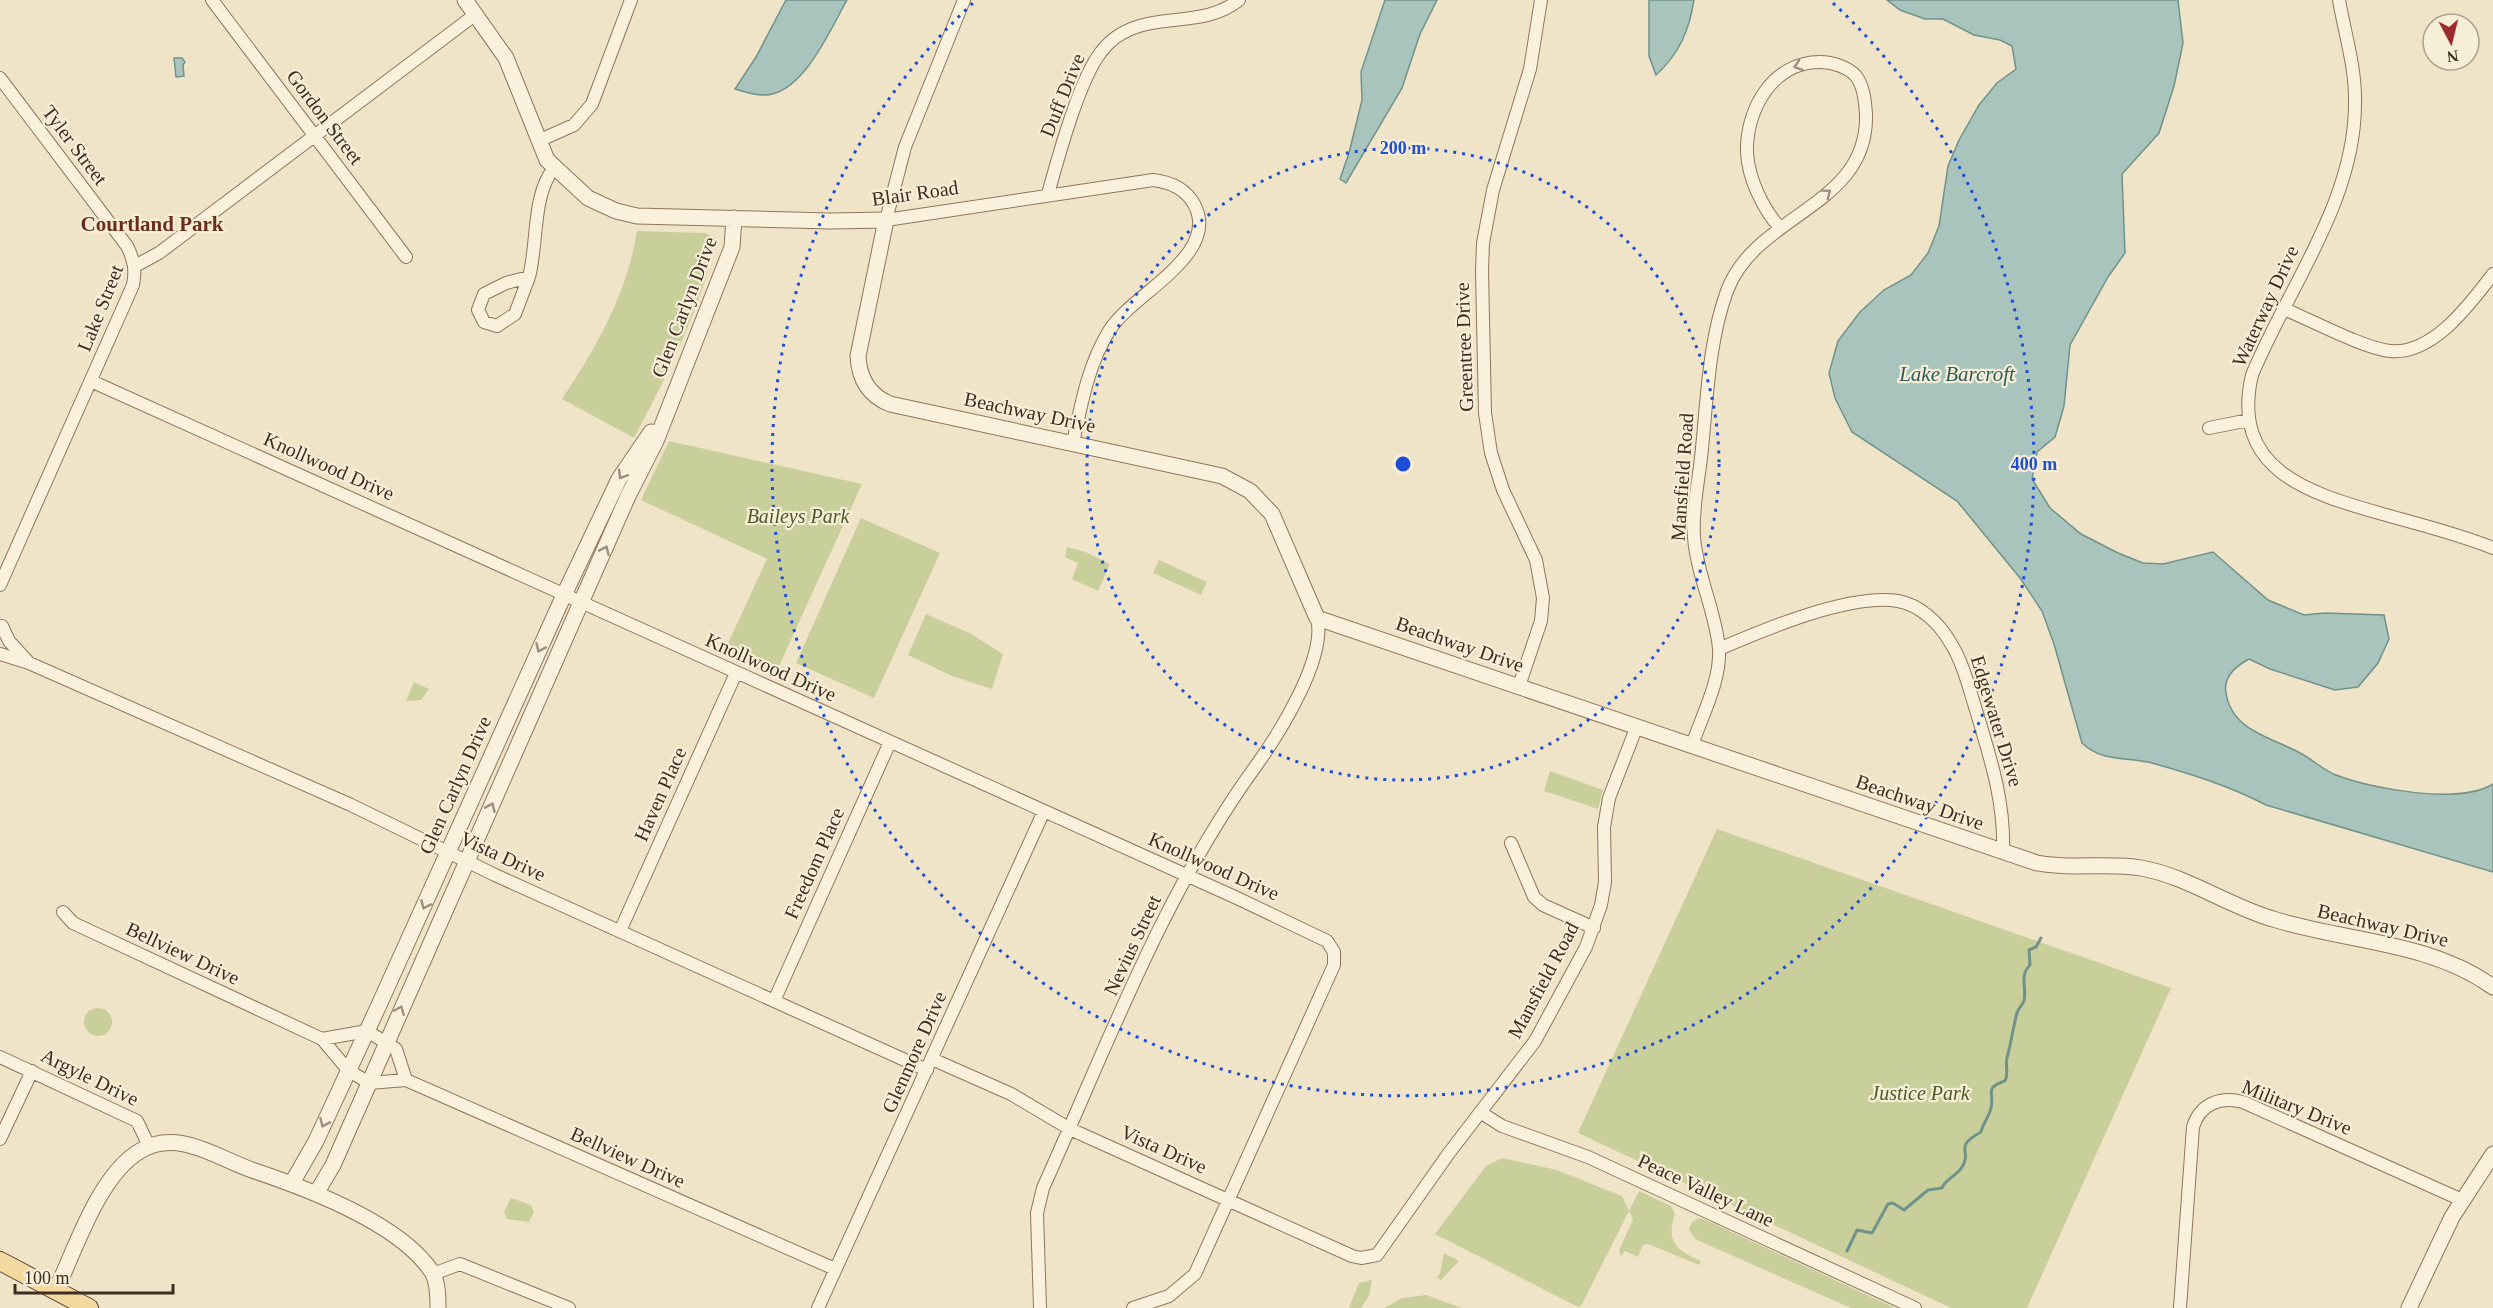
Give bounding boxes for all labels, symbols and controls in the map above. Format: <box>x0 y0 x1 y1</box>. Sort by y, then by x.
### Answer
north arrow <box>2421 12 2481 72</box>
text: N <box>2446 47 2460 66</box>
street label: Duff Drive <box>1035 50 1089 140</box>
one-way arrow <box>1793 58 1804 71</box>
street label: Gordon Street <box>282 65 368 169</box>
street label: Tyler Street <box>37 101 112 190</box>
text: 200 m <box>1380 138 1426 158</box>
street label: Blair Road <box>870 176 960 210</box>
one-way arrow <box>1821 190 1832 201</box>
district label: Courtland Park <box>81 212 224 236</box>
street label: Glen Carlyn Drive <box>647 233 722 381</box>
street label: Waterway Drive <box>2227 242 2304 370</box>
street label: Lake Street <box>73 261 128 355</box>
street label: Greentree Drive <box>1451 282 1477 412</box>
water label: Lake Barcroft <box>1898 362 2016 386</box>
street label: Beachway Drive <box>962 387 1098 438</box>
street label: Mansfield Road <box>1667 412 1697 542</box>
street label: Knollwood Drive <box>260 427 398 505</box>
centre of rings <box>1393 454 1413 474</box>
text: 400 m <box>2011 454 2057 474</box>
one-way arrow <box>618 469 630 479</box>
park label: Baileys Park <box>747 505 850 528</box>
one-way arrow <box>598 545 610 556</box>
street label: Beachway Drive <box>1393 612 1527 677</box>
street label: Knollwood Drive <box>702 628 840 706</box>
one-way arrow <box>535 641 547 652</box>
street label: Edgewater Drive <box>1966 653 2027 790</box>
street label: Glen Carlyn Drive <box>415 712 496 858</box>
street label: Haven Place <box>630 744 691 844</box>
street label: Beachway Drive <box>1853 770 1987 835</box>
one-way arrow <box>483 803 495 814</box>
street label: Freedom Place <box>780 804 848 922</box>
street label: Vista Drive <box>457 827 549 885</box>
street label: Knollwood Drive <box>1145 827 1283 905</box>
street label: Nevius Street <box>1099 891 1165 999</box>
one-way arrow <box>420 898 432 909</box>
street label: Beachway Drive <box>2315 899 2451 952</box>
street label: Bellview Drive <box>123 917 243 989</box>
street label: Mansfield Road <box>1503 918 1583 1042</box>
street label: Glenmore Drive <box>877 988 951 1116</box>
one-way arrow <box>392 1005 404 1016</box>
street label: Argyle Drive <box>37 1044 142 1111</box>
street label: Military Drive <box>2239 1075 2355 1140</box>
park label: Justice Park <box>1870 1082 1971 1104</box>
one-way arrow <box>319 1117 331 1128</box>
street label: Vista Drive <box>1118 1120 1210 1178</box>
street label: Bellview Drive <box>567 1122 689 1192</box>
street label: Peace Valley Lane <box>1634 1149 1778 1232</box>
scale bar <box>15 1257 172 1295</box>
text: 100 m <box>24 1268 70 1288</box>

